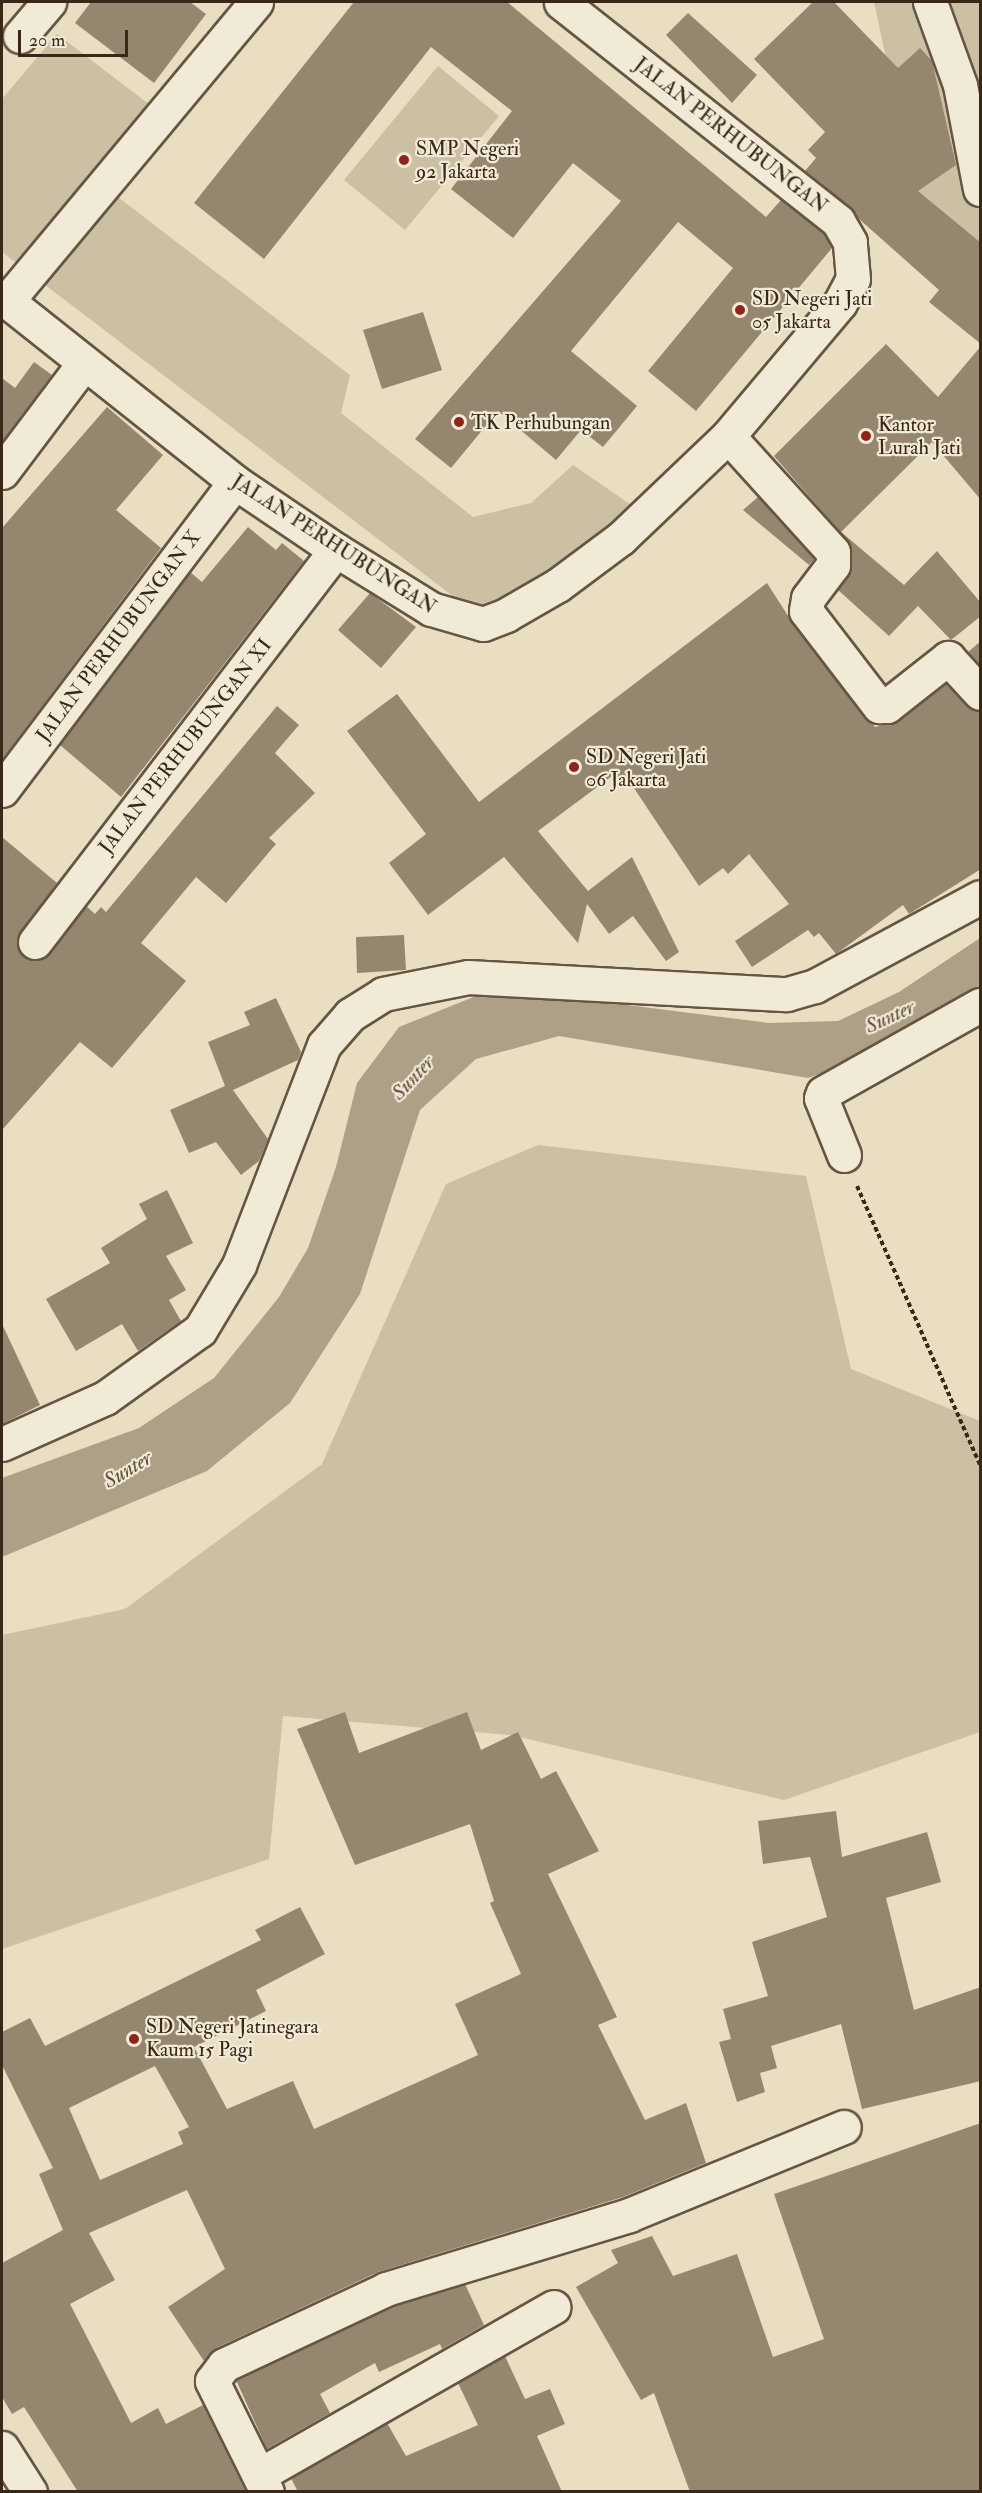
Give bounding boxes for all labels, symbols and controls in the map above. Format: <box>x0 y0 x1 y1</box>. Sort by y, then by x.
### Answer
scale bar <box>21 18 130 56</box>
text: 20 m <box>29 29 65 52</box>
street label: JALAN PERHUBUNGAN <box>630 52 832 218</box>
place label: SMP Negeri 92 Jakarta <box>416 136 519 183</box>
marker: SMP Negeri 92 Jakarta <box>397 153 411 167</box>
place label: SD Negeri Jati 05 Jakarta <box>752 286 872 333</box>
marker: SD Negeri Jati 05 Jakarta <box>733 303 747 317</box>
place label: TK Perhubungan <box>471 410 610 434</box>
place label: Kantor Lurah Jati <box>878 412 961 459</box>
marker: TK Perhubungan <box>452 415 466 429</box>
marker: Kantor Lurah Jati <box>859 429 873 443</box>
street label: JALAN PERHUBUNGAN <box>227 469 441 619</box>
street label: JALAN PERHUBUNGAN X <box>31 526 205 746</box>
street label: JALAN PERHUBUNGAN XI <box>93 634 277 858</box>
place label: SD Negeri Jati 06 Jakarta <box>586 744 706 791</box>
marker: SD Negeri Jati 06 Jakarta <box>567 760 581 774</box>
water label: Sunter <box>861 995 919 1039</box>
water label: Sunter <box>386 1050 440 1106</box>
water label: Sunter <box>99 1446 157 1494</box>
place label: SD Negeri Jatinegara Kaum 15 Pagi <box>146 2015 319 2062</box>
marker: SD Negeri Jatinegara Kaum 15 Pagi <box>127 2032 141 2046</box>

